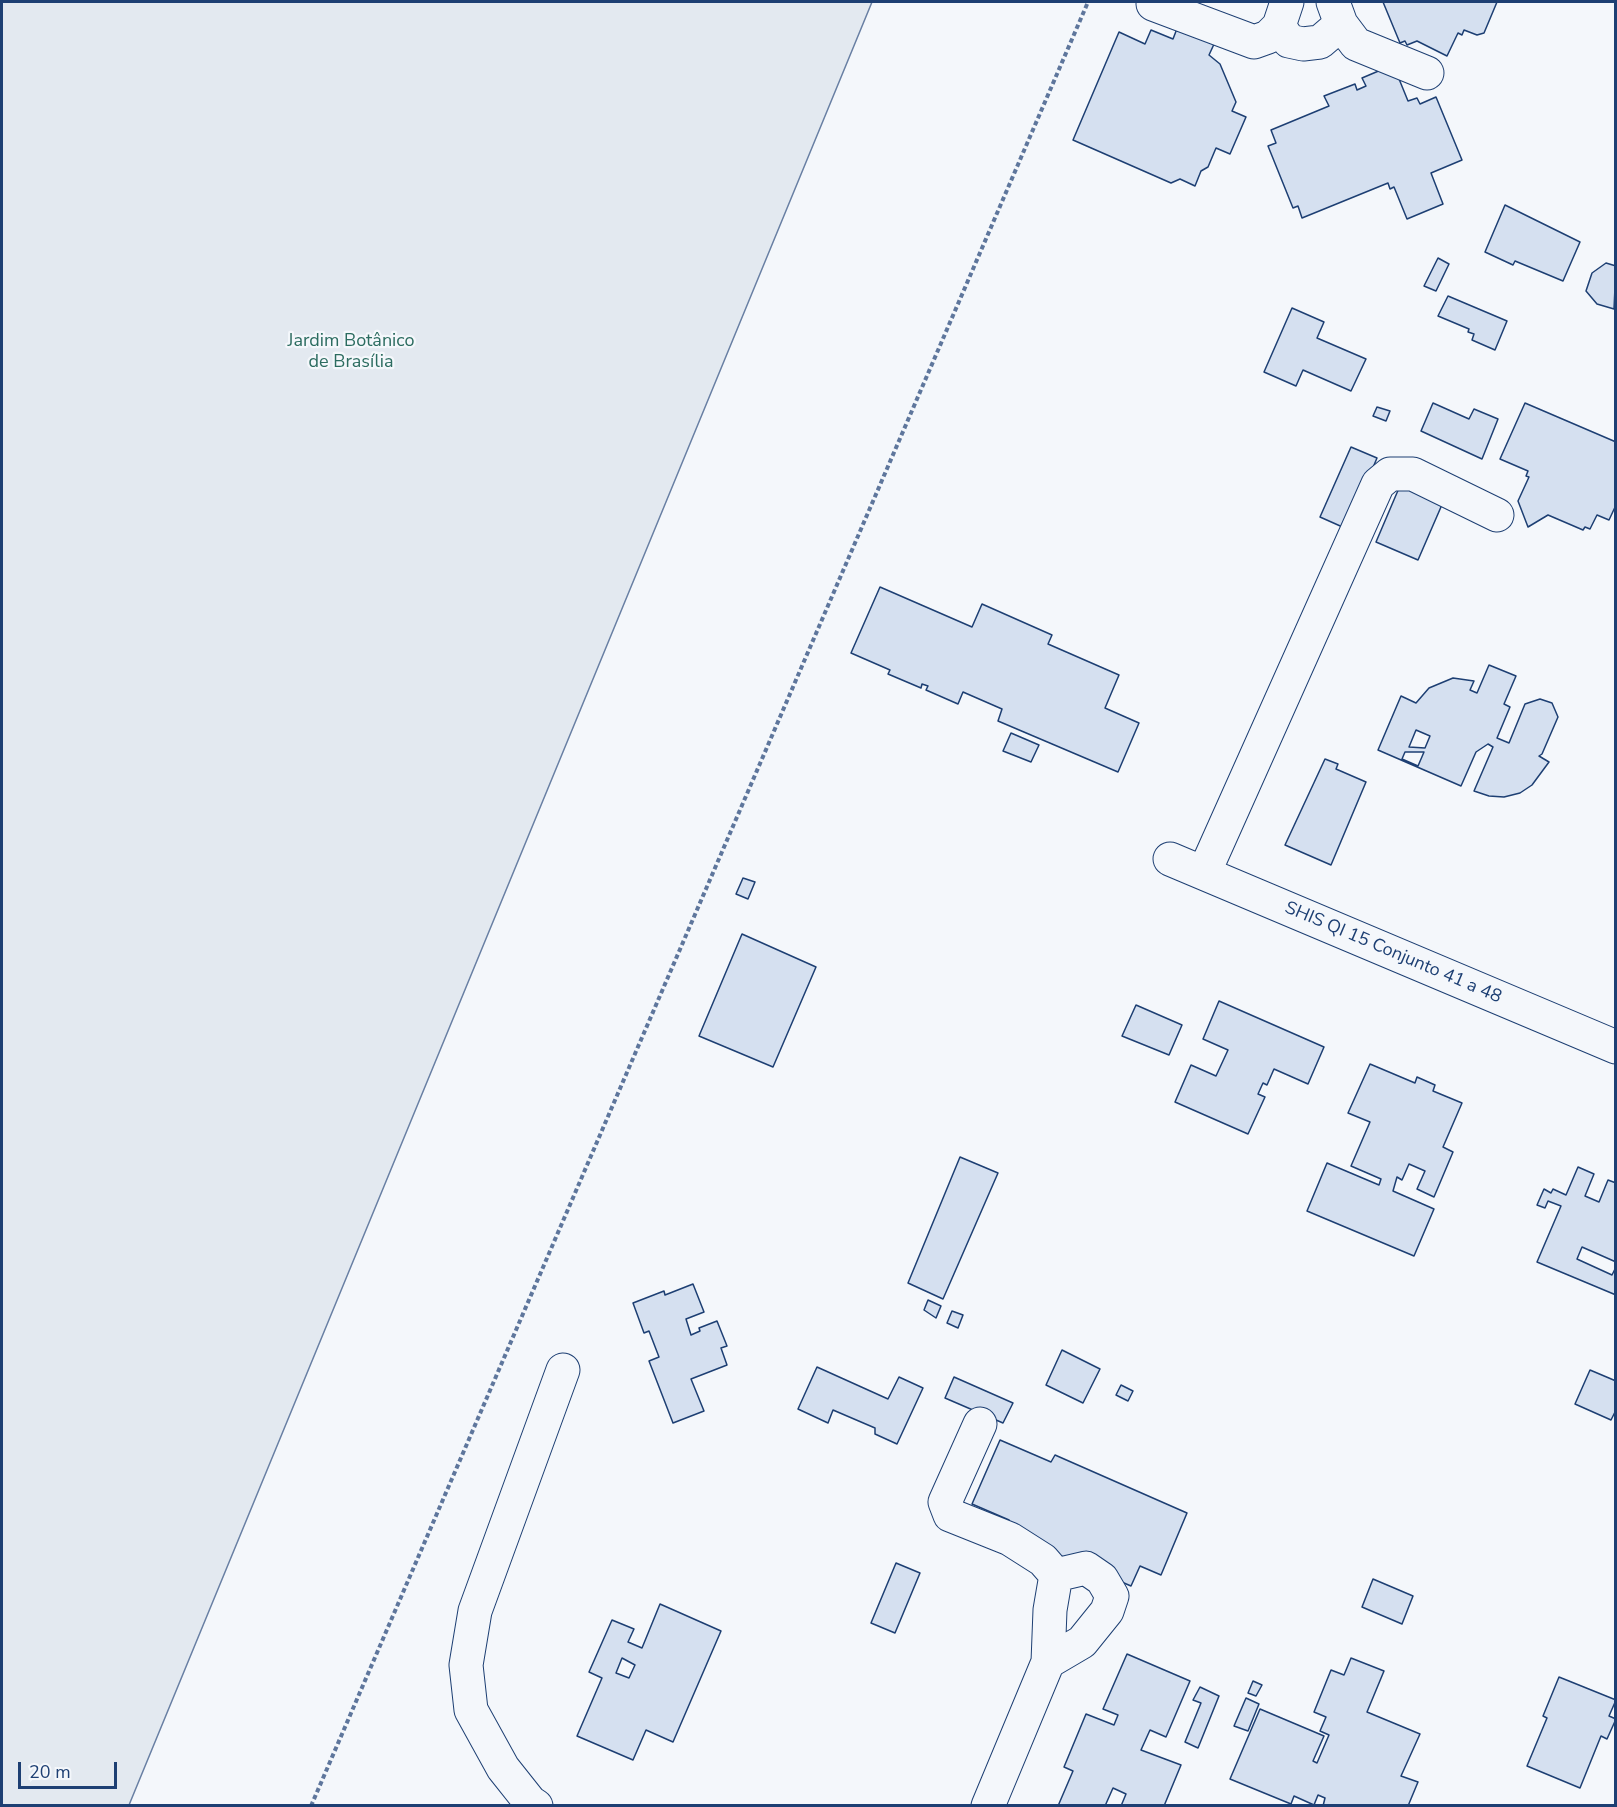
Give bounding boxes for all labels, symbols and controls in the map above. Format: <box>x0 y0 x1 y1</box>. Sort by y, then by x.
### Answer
park label: Jardim Botânico de Brasília <box>288 331 414 374</box>
street label: SHIS QI 15 Conjunto 41 a 48 <box>1281 897 1505 1009</box>
scale bar <box>21 1750 120 1788</box>
text: 20 m <box>29 1760 71 1784</box>

